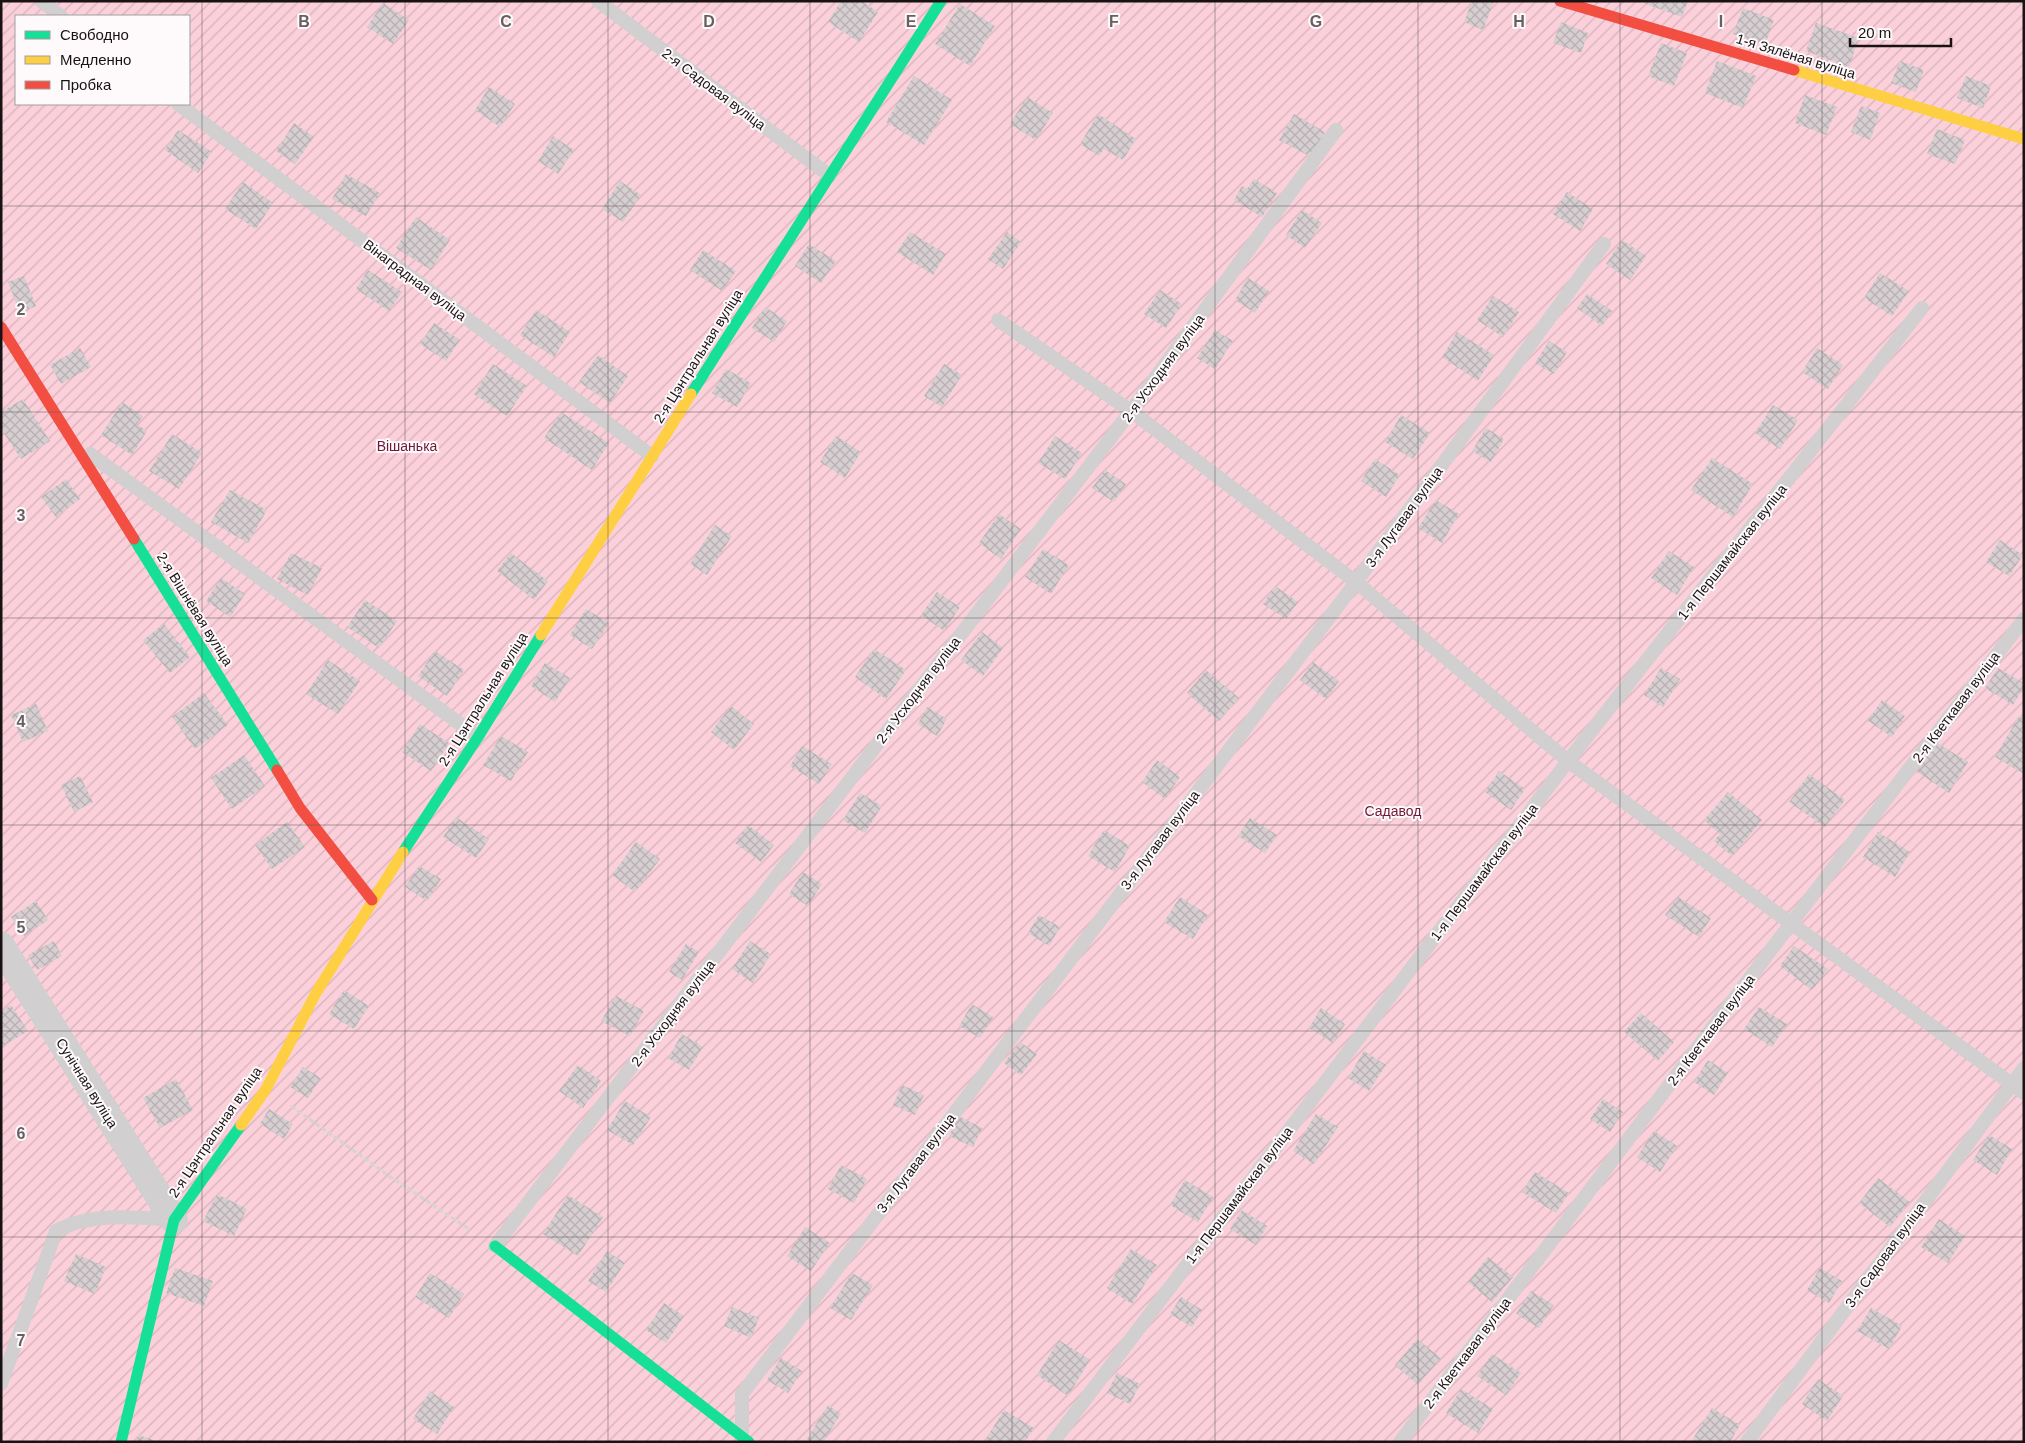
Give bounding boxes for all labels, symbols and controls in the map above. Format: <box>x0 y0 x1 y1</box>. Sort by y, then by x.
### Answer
text: B <box>298 13 310 30</box>
text: C <box>500 13 512 30</box>
text: D <box>703 13 715 30</box>
text: E <box>906 13 917 30</box>
text: F <box>1109 13 1119 30</box>
text: G <box>1310 13 1322 30</box>
text: H <box>1513 13 1525 30</box>
text: I <box>1719 13 1723 30</box>
legend <box>15 15 190 105</box>
scale bar <box>1850 15 1951 47</box>
text: 20 m <box>1858 24 1891 41</box>
text: Свободно <box>60 26 129 43</box>
street label: 1-я Зялёная вуліца <box>1734 30 1858 82</box>
street label: 2-я Садовая вуліца <box>659 45 769 133</box>
text: Медленно <box>60 51 131 68</box>
text: Пробка <box>60 76 112 93</box>
street label: Вінаградная вуліца <box>360 236 470 324</box>
street label: 2-я Цэнтральная вуліца <box>650 286 746 426</box>
text: 2 <box>17 301 26 318</box>
street label: 2-я Усходняя вуліца <box>1119 311 1208 425</box>
park label: Вішанька <box>377 438 438 454</box>
street label: 3-я Лугавая вуліца <box>1362 463 1446 570</box>
street label: 1-я Першамайская вуліца <box>1674 481 1790 623</box>
text: 3 <box>17 507 26 524</box>
street label: 2-я Вішнёвая вуліца <box>154 549 236 669</box>
street label: 2-я Цэнтральная вуліца <box>435 629 531 769</box>
street label: 2-я Усходняя вуліца <box>873 633 963 746</box>
street label: 2-я Кветкавая вуліца <box>1909 648 2003 766</box>
text: 4 <box>17 713 26 730</box>
street label: 3-я Лугавая вуліца <box>1117 787 1203 893</box>
street label: 1-я Першамайская вуліца <box>1427 800 1541 944</box>
park label: Садавод <box>1365 803 1421 819</box>
text: 5 <box>17 919 26 936</box>
street label: 2-я Усходняя вуліца <box>628 956 718 1069</box>
street label: 2-я Кветкавая вуліца <box>1664 971 1758 1089</box>
street label: Сунічная вуліца <box>53 1035 121 1131</box>
street label: 2-я Цэнтральная вуліца <box>165 1063 265 1201</box>
street label: 3-я Лугавая вуліца <box>873 1110 959 1216</box>
street label: 1-я Першамайская вуліца <box>1182 1123 1296 1267</box>
text: 6 <box>17 1125 26 1142</box>
street label: 3-я Садовая вуліца <box>1842 1199 1928 1310</box>
street label: 2-я Кветкавая вуліца <box>1420 1294 1514 1412</box>
text: 7 <box>17 1332 26 1349</box>

